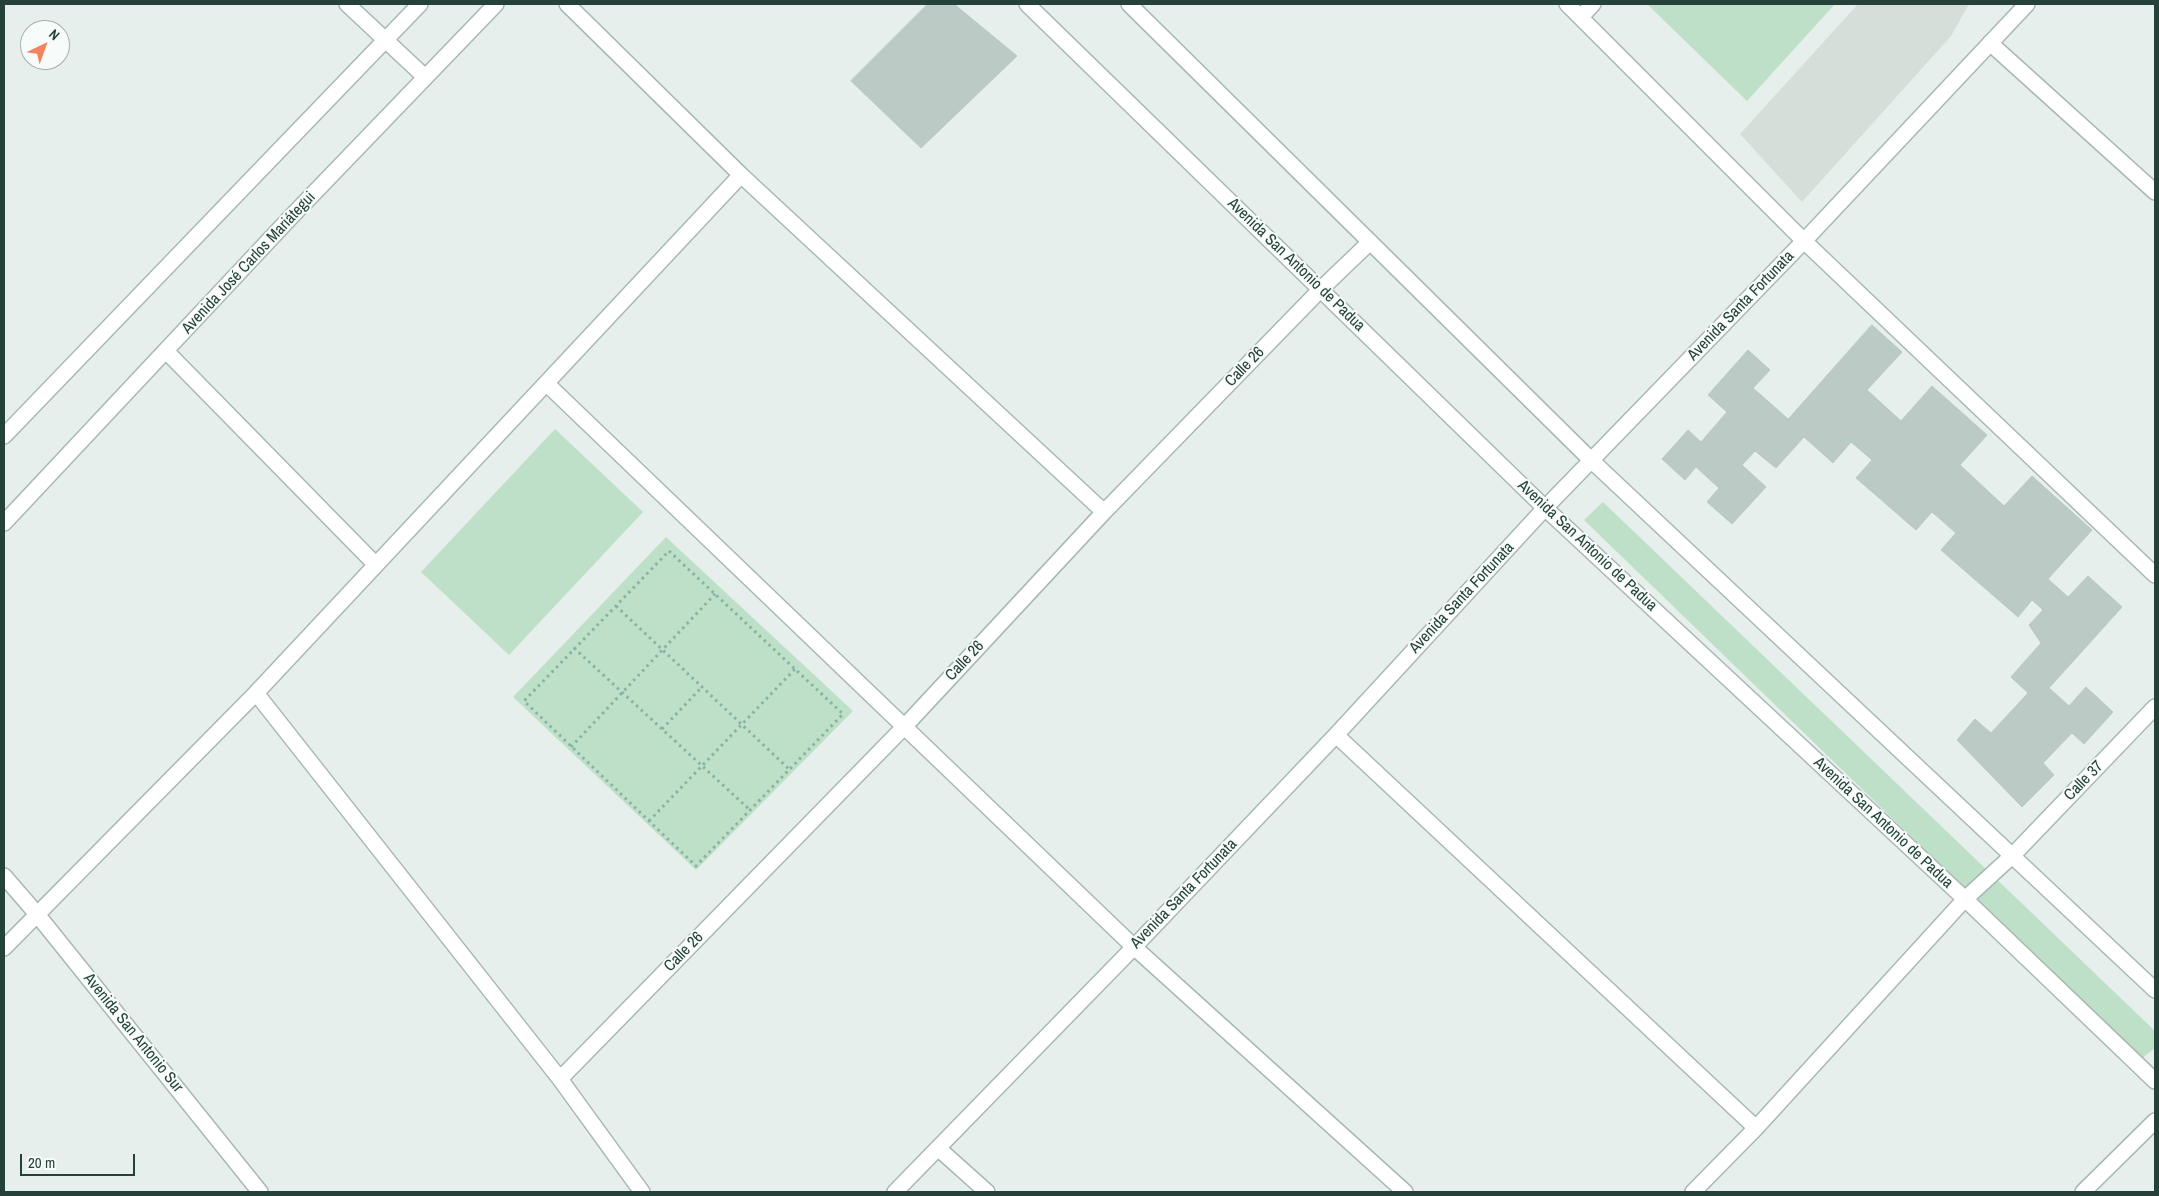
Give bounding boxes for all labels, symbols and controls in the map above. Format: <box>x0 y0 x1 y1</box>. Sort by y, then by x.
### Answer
north arrow <box>20 20 70 70</box>
text: N <box>45 25 63 44</box>
street label: Avenida José Carlos Mariátegui <box>178 188 320 338</box>
street label: Avenida San Antonio de Padua <box>1223 194 1369 336</box>
street label: Avenida Santa Fortunata <box>1684 247 1798 365</box>
street label: Calle 26 <box>1221 343 1269 391</box>
street label: Avenida San Antonio de Padua <box>1513 476 1661 616</box>
street label: Avenida Santa Fortunata <box>1406 538 1518 658</box>
street label: Calle 26 <box>942 637 988 685</box>
street label: Avenida San Antonio de Padua <box>1809 753 1957 893</box>
street label: Calle 37 <box>2060 757 2108 805</box>
street label: Avenida Santa Fortunata <box>1127 835 1241 953</box>
street label: Calle 26 <box>660 928 708 976</box>
street label: Avenida San Antonio Sur <box>79 970 187 1096</box>
scale bar <box>22 1144 138 1176</box>
text: 20 m <box>28 1152 55 1173</box>

